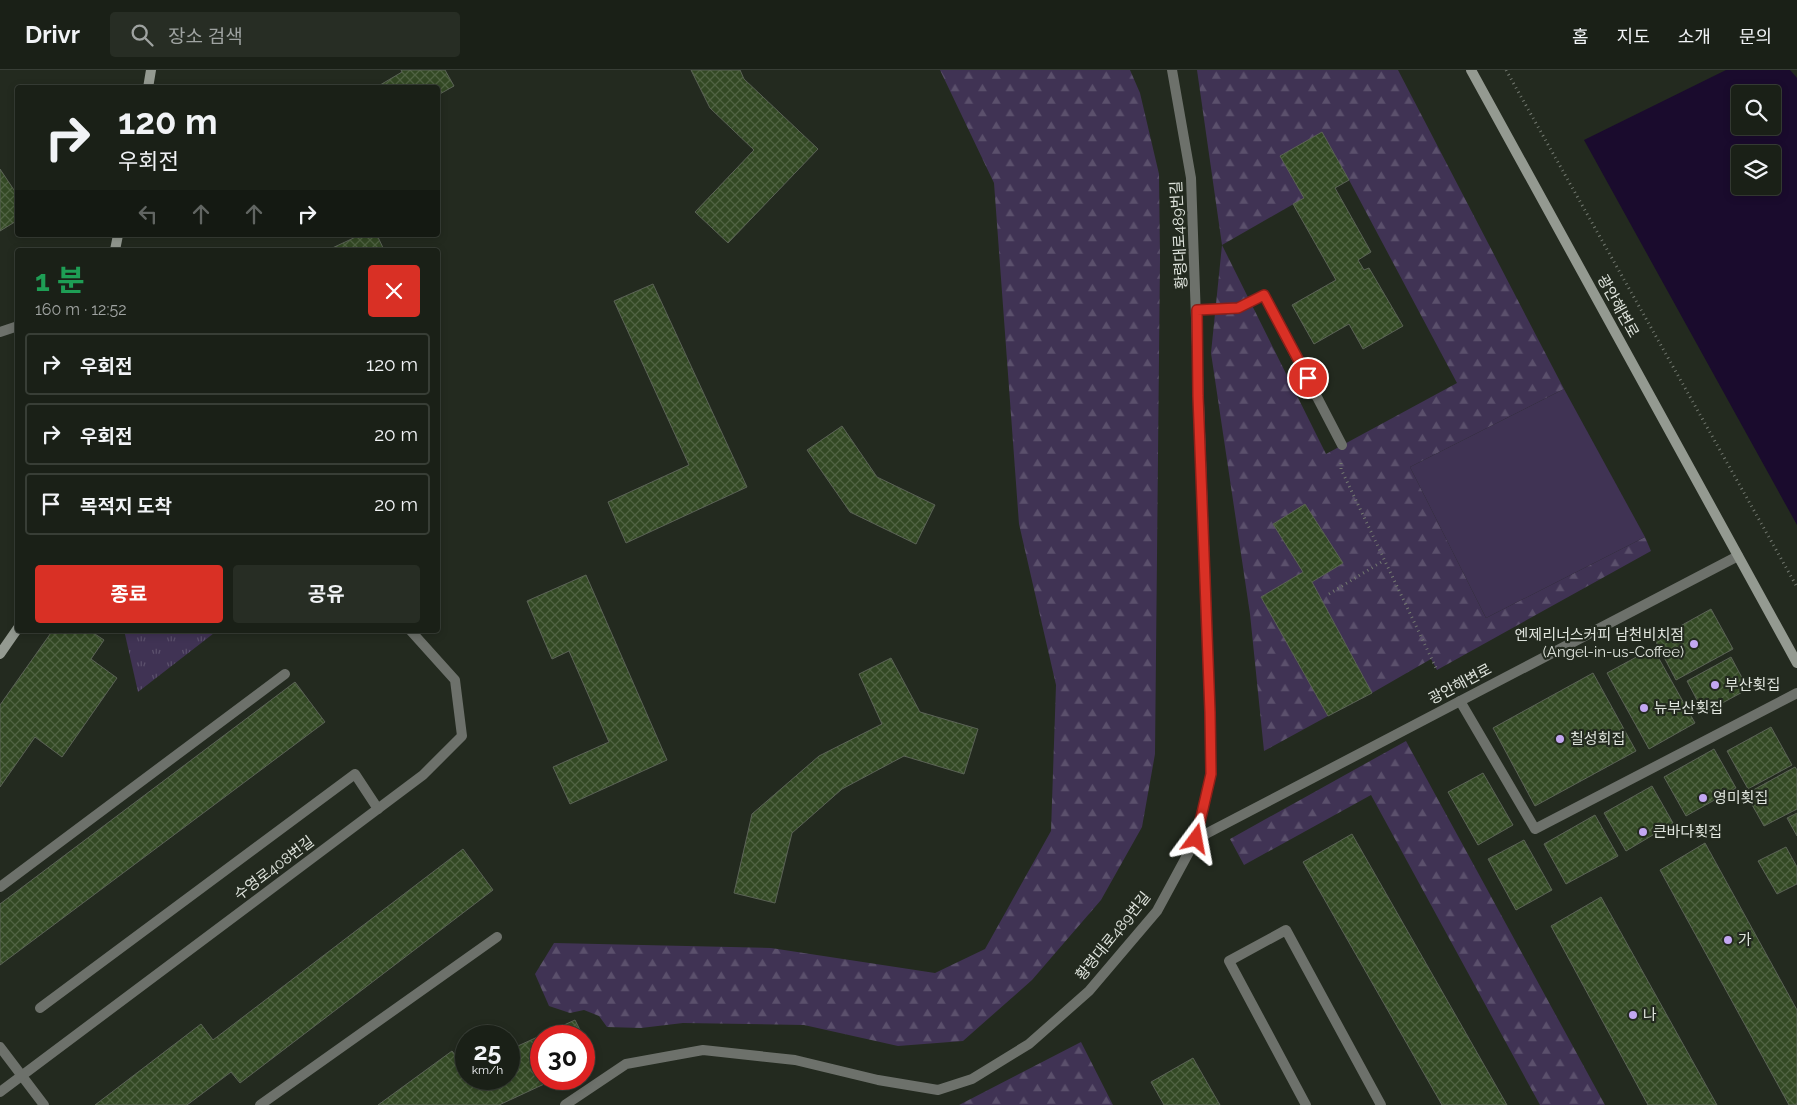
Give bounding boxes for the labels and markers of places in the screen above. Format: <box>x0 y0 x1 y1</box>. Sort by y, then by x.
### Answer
pin <box>1287 357 1329 399</box>
place label: 엔제리너스커피 남천비치점 (Angel-in-us-Coffee) <box>1515 626 1684 661</box>
marker: 엔제리너스커피 남천비치점 (Angel-in-us-Coffee) <box>1688 638 1700 650</box>
place label: 부산횟집 <box>1725 676 1780 694</box>
marker: 부산횟집 <box>1709 679 1721 691</box>
place label: 뉴부산횟집 <box>1654 699 1723 717</box>
marker: 뉴부산횟집 <box>1638 702 1650 714</box>
place label: 칠성회집 <box>1570 730 1625 748</box>
marker: 칠성회집 <box>1554 733 1566 745</box>
place label: 영미횟집 <box>1713 789 1768 807</box>
marker: 영미횟집 <box>1697 792 1709 804</box>
place label: 큰바다횟집 <box>1653 823 1722 841</box>
marker: 큰바다횟집 <box>1637 826 1649 838</box>
place label: 가 <box>1738 931 1752 949</box>
marker: 가 <box>1722 934 1734 946</box>
place label: 나 <box>1643 1006 1657 1024</box>
marker: 나 <box>1627 1009 1639 1021</box>

